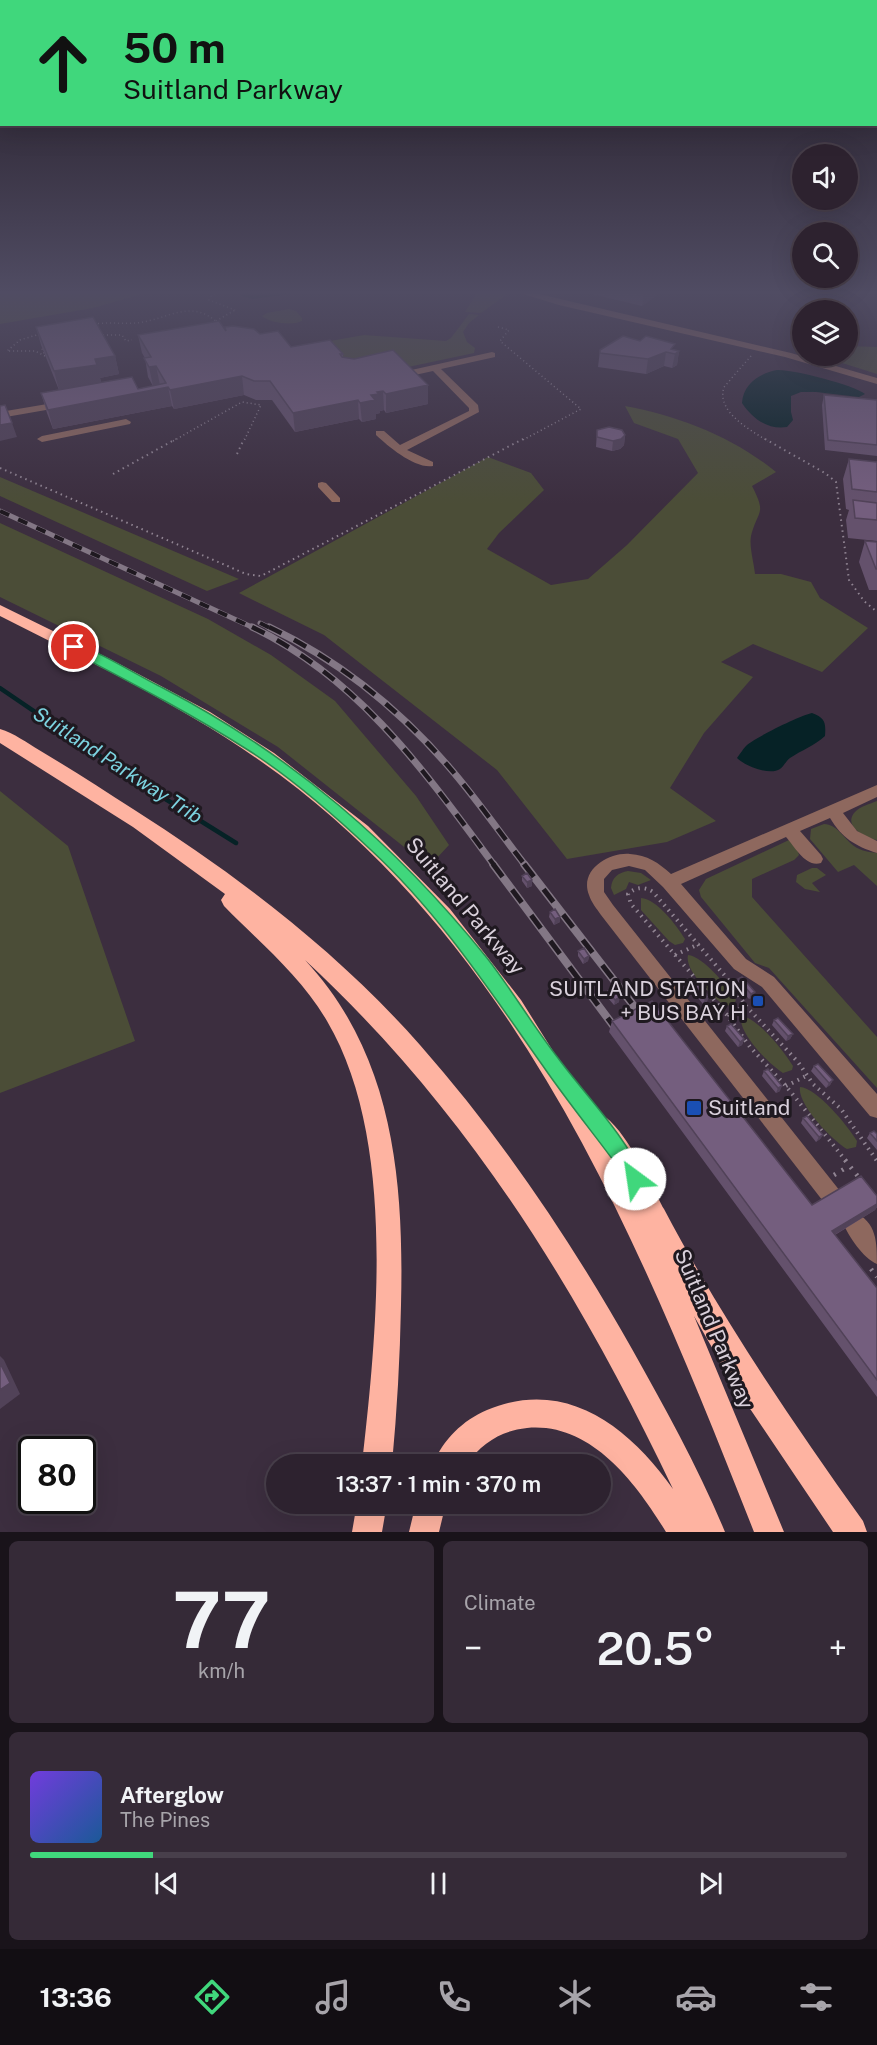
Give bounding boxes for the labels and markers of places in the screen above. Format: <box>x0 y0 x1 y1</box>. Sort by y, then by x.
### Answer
pin <box>48 621 99 672</box>
place label: SUITLAND STATION + BUS BAY H <box>549 976 746 1025</box>
marker: SUITLAND STATION + BUS BAY H <box>751 994 765 1008</box>
place label: Suitland <box>708 1095 790 1120</box>
marker: Suitland <box>685 1099 703 1117</box>

